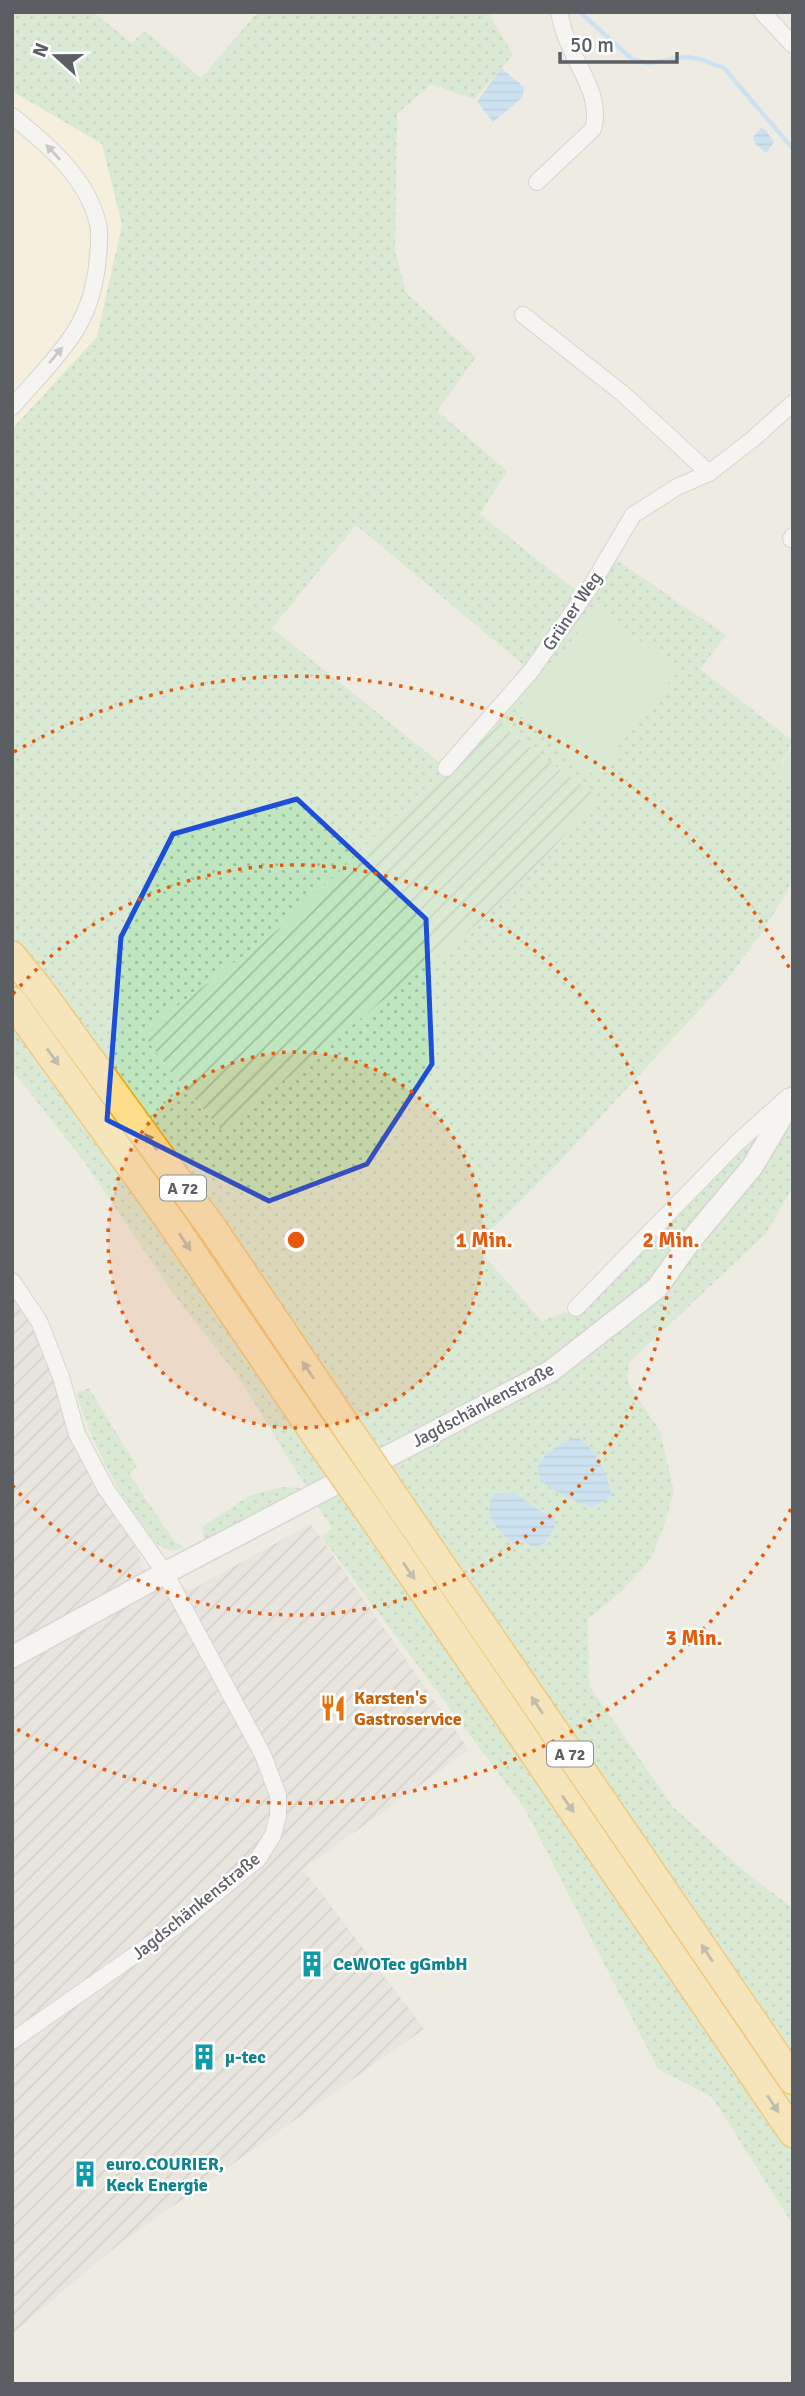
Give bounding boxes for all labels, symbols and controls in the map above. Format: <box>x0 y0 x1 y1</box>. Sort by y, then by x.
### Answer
north arrow <box>21 21 91 91</box>
scale bar <box>560 21 677 65</box>
text: 50 m <box>570 32 614 58</box>
text: N <box>27 40 55 61</box>
one-way arrow <box>46 144 62 161</box>
one-way arrow <box>48 346 63 363</box>
street label: Grüner Weg <box>538 567 606 655</box>
one-way arrow <box>45 1047 60 1065</box>
one-way arrow <box>144 1133 158 1151</box>
road number: A 72 <box>160 1176 206 1200</box>
text: 1 Min. <box>455 1227 513 1253</box>
text: 2 Min. <box>642 1227 700 1253</box>
centre of rings <box>284 1228 308 1252</box>
one-way arrow <box>178 1233 192 1251</box>
street label: Jagdschänkenstraße <box>408 1358 558 1452</box>
one-way arrow <box>301 1360 314 1379</box>
one-way arrow <box>402 1561 415 1580</box>
text: 3 Min. <box>665 1625 723 1651</box>
place label: Karsten's Gastroservice <box>354 1687 462 1730</box>
restaurant icon: Karsten's Gastroservice <box>318 1693 348 1723</box>
one-way arrow <box>530 1696 544 1714</box>
road number: A 72 <box>547 1742 593 1766</box>
one-way arrow <box>561 1795 575 1813</box>
street label: Jagdschänkenstraße <box>128 1848 264 1964</box>
one-way arrow <box>701 1944 714 1963</box>
building icon: CeWOTec gGmbH <box>297 1949 327 1979</box>
place label: CeWOTec gGmbH <box>333 1953 468 1975</box>
building icon: µ-tec <box>189 2042 219 2072</box>
place label: µ-tec <box>225 2046 266 2068</box>
one-way arrow <box>767 2094 780 2114</box>
place label: euro.COURIER, Keck Energie <box>106 2153 224 2196</box>
building icon: euro.COURIER, Keck Energie <box>70 2159 100 2189</box>

